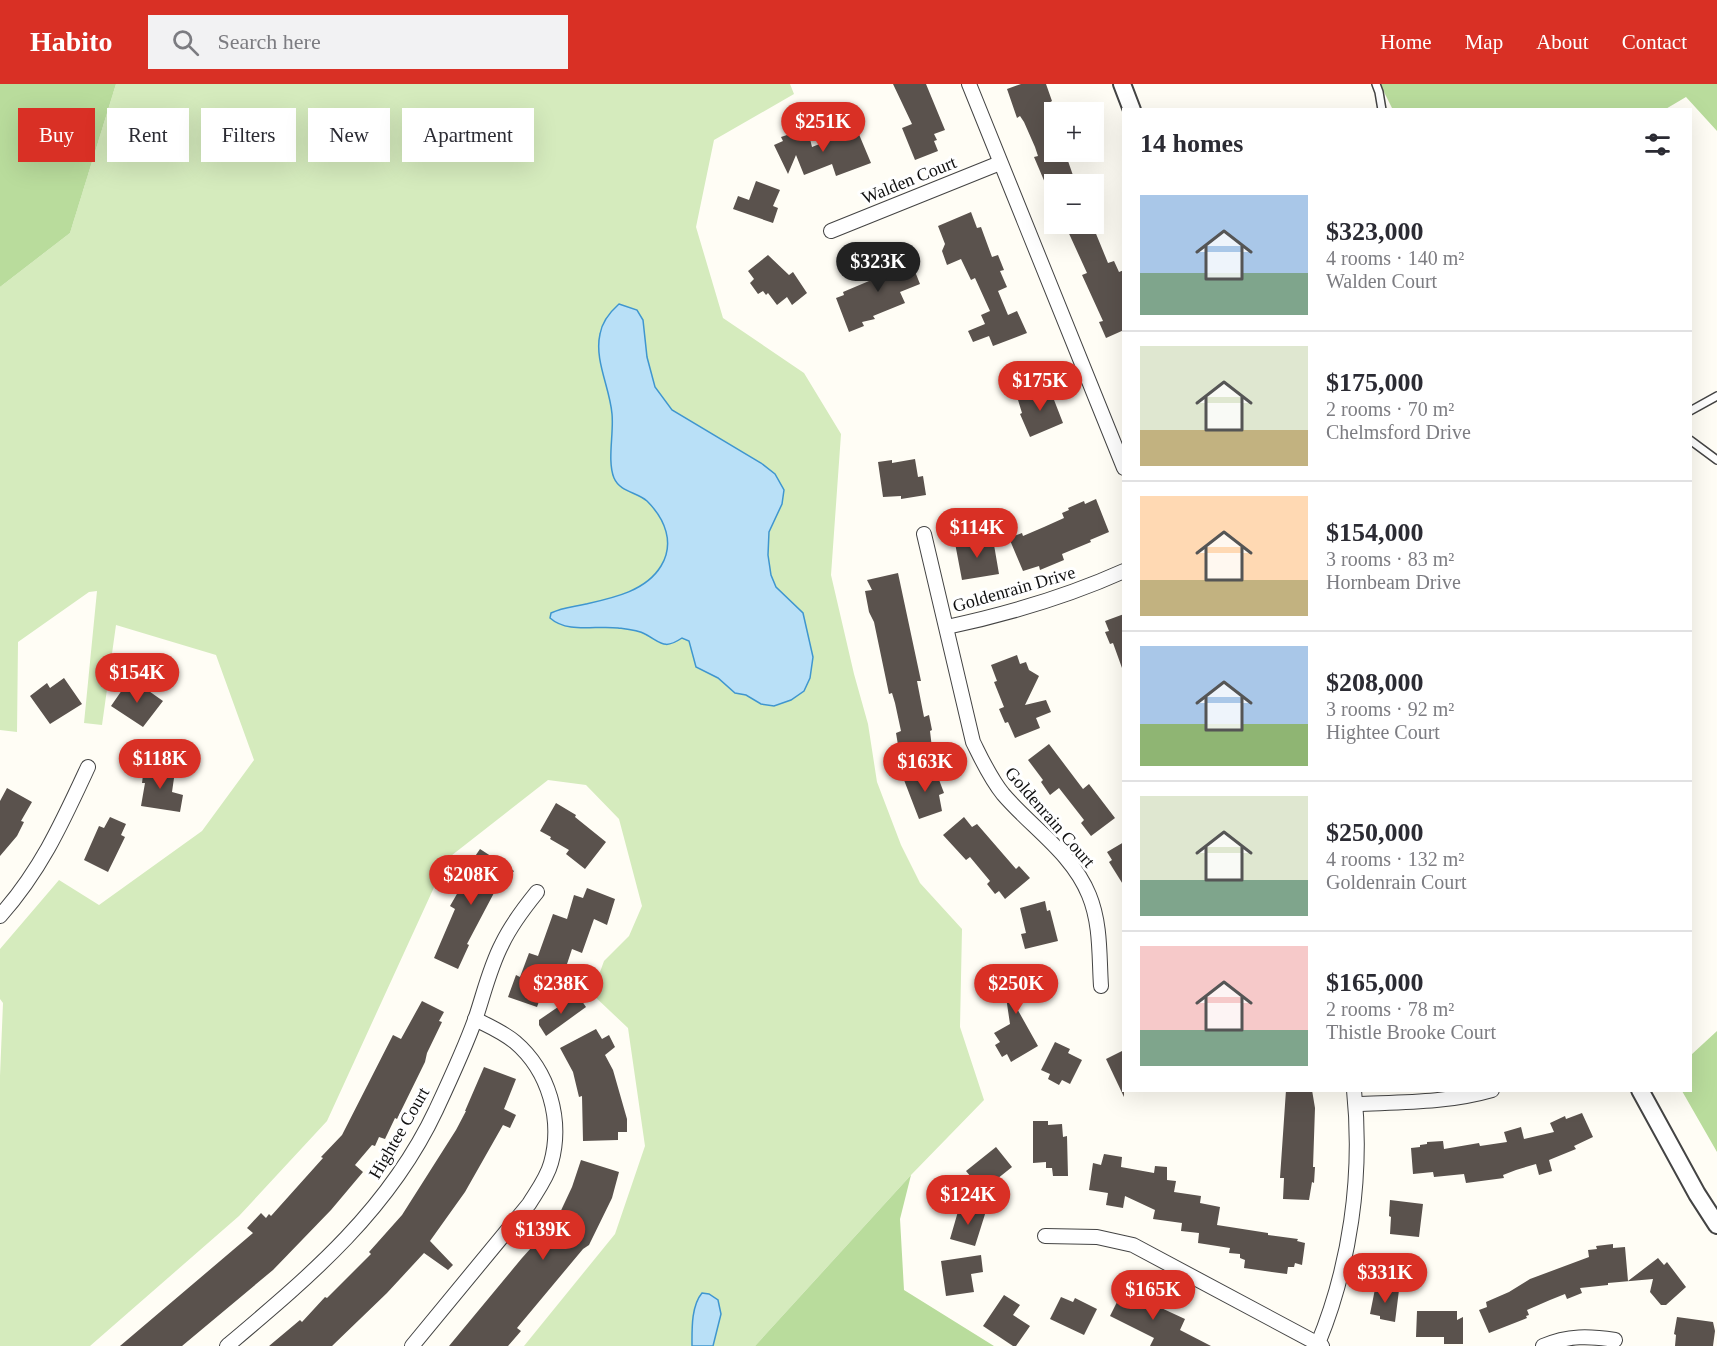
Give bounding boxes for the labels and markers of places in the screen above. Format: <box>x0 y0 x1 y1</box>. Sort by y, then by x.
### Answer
pin: $251K <box>781 102 865 153</box>
pin: $323K <box>836 242 920 293</box>
pin: $175K <box>998 361 1082 412</box>
pin: $114K <box>935 508 1019 559</box>
pin: $154K <box>95 653 179 704</box>
pin: $118K <box>118 739 202 790</box>
pin: $163K <box>883 742 967 793</box>
pin: $208K <box>429 855 513 906</box>
pin: $238K <box>519 964 603 1015</box>
pin: $250K <box>974 964 1058 1015</box>
pin: $124K <box>926 1175 1010 1226</box>
pin: $139K <box>501 1210 585 1261</box>
pin: $331K <box>1343 1253 1427 1304</box>
pin: $165K <box>1111 1270 1195 1321</box>

